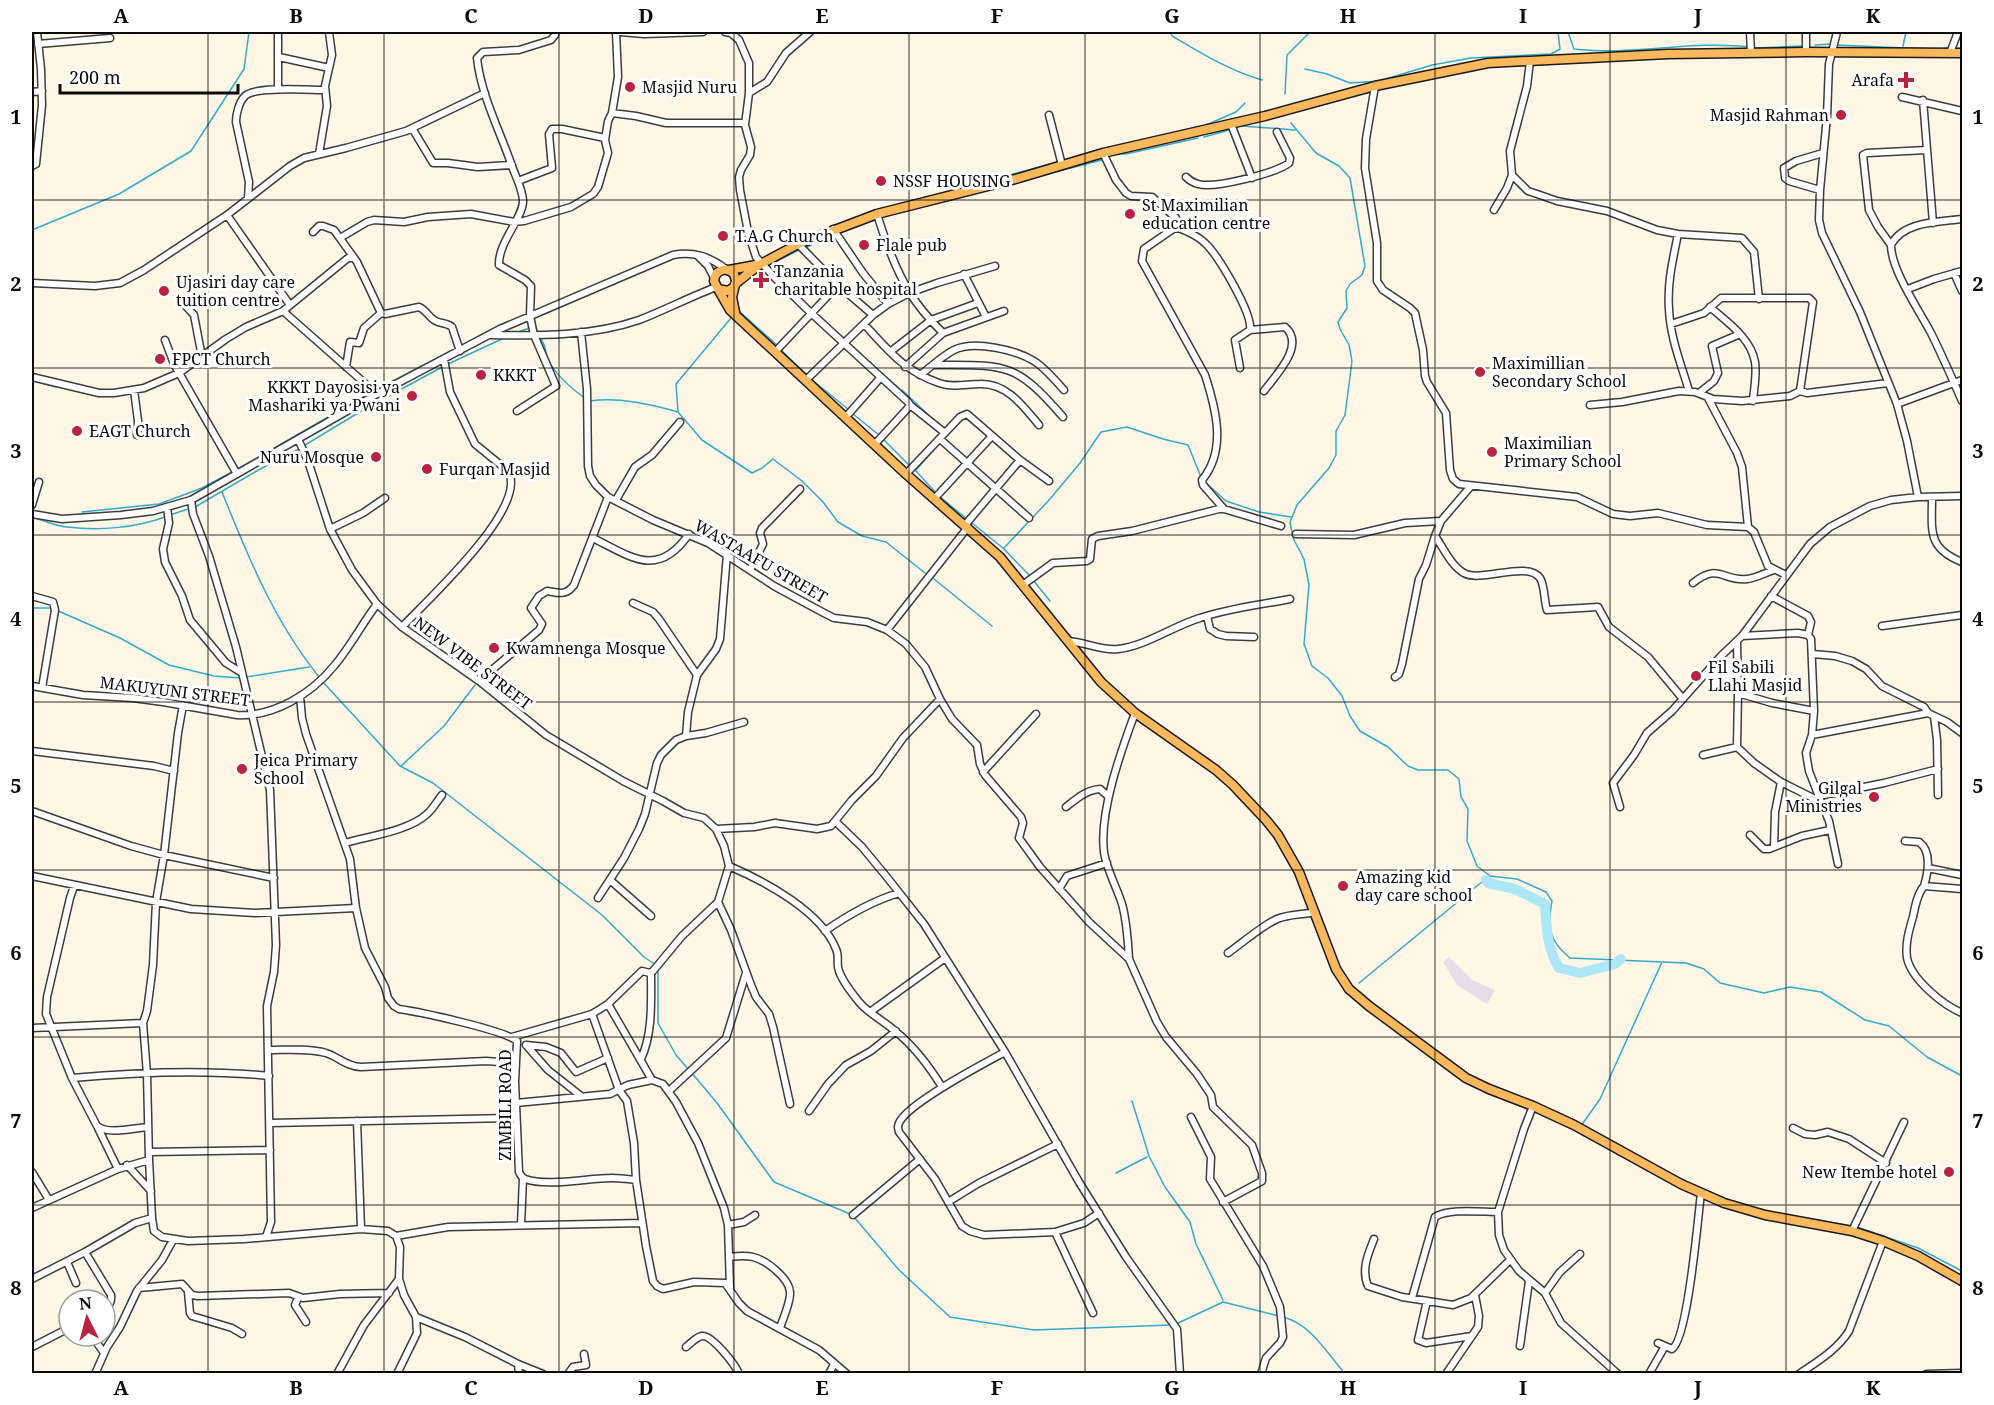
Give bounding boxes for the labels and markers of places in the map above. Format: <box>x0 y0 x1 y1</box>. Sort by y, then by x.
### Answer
place label: Arafa <box>1852 69 1894 91</box>
marker: Arafa <box>1899 73 1913 87</box>
place label: Masjid Nuru <box>642 76 737 98</box>
marker: Masjid Nuru <box>623 80 637 94</box>
place label: Masjid Rahman <box>1710 104 1829 126</box>
marker: Masjid Rahman <box>1834 108 1848 122</box>
place label: NSSF HOUSING <box>893 170 1011 192</box>
marker: NSSF HOUSING <box>874 174 888 188</box>
place label: St Maximilian education centre <box>1142 194 1270 234</box>
marker: St Maximilian education centre <box>1123 207 1137 221</box>
place label: T.A.G Church <box>735 225 834 247</box>
marker: T.A.G Church <box>716 229 730 243</box>
place label: Flale pub <box>876 234 947 256</box>
marker: Flale pub <box>857 238 871 252</box>
place label: Tanzania charitable hospital <box>774 260 917 300</box>
place label: Ujasiri day care tuition centre <box>176 271 295 311</box>
marker: Tanzania charitable hospital <box>752 271 770 289</box>
marker: Ujasiri day care tuition centre <box>157 284 171 298</box>
place label: FPCT Church <box>172 348 271 370</box>
marker: FPCT Church <box>153 352 167 366</box>
place label: Maximillian Secondary School <box>1492 352 1626 392</box>
place label: KKKT <box>493 364 537 386</box>
marker: Maximillian Secondary School <box>1473 365 1487 379</box>
marker: KKKT <box>474 368 488 382</box>
place label: KKKT Dayosisi ya Mashariki ya Pwani <box>248 376 400 416</box>
marker: KKKT Dayosisi ya Mashariki ya Pwani <box>405 389 419 403</box>
place label: EAGT Church <box>89 420 191 442</box>
marker: EAGT Church <box>70 424 84 438</box>
place label: Maximilian Primary School <box>1504 432 1621 472</box>
marker: Maximilian Primary School <box>1485 445 1499 459</box>
place label: Nuru Mosque <box>260 446 364 468</box>
marker: Nuru Mosque <box>369 450 383 464</box>
place label: Furqan Masjid <box>439 458 551 480</box>
marker: Furqan Masjid <box>420 462 434 476</box>
place label: Kwamnenga Mosque <box>506 637 666 659</box>
marker: Kwamnenga Mosque <box>487 641 501 655</box>
place label: Fil Sabili Llahi Masjid <box>1708 656 1803 696</box>
marker: Fil Sabili Llahi Masjid <box>1689 669 1703 683</box>
place label: Jeica Primary School <box>253 749 358 789</box>
marker: Jeica Primary School <box>235 762 249 776</box>
place label: Gilgal Ministries <box>1785 777 1862 817</box>
marker: Gilgal Ministries <box>1867 790 1881 804</box>
place label: Amazing kid day care school <box>1355 866 1473 906</box>
marker: Amazing kid day care school <box>1336 879 1350 893</box>
place label: New Itembe hotel <box>1802 1161 1937 1183</box>
marker: New Itembe hotel <box>1942 1165 1956 1179</box>

